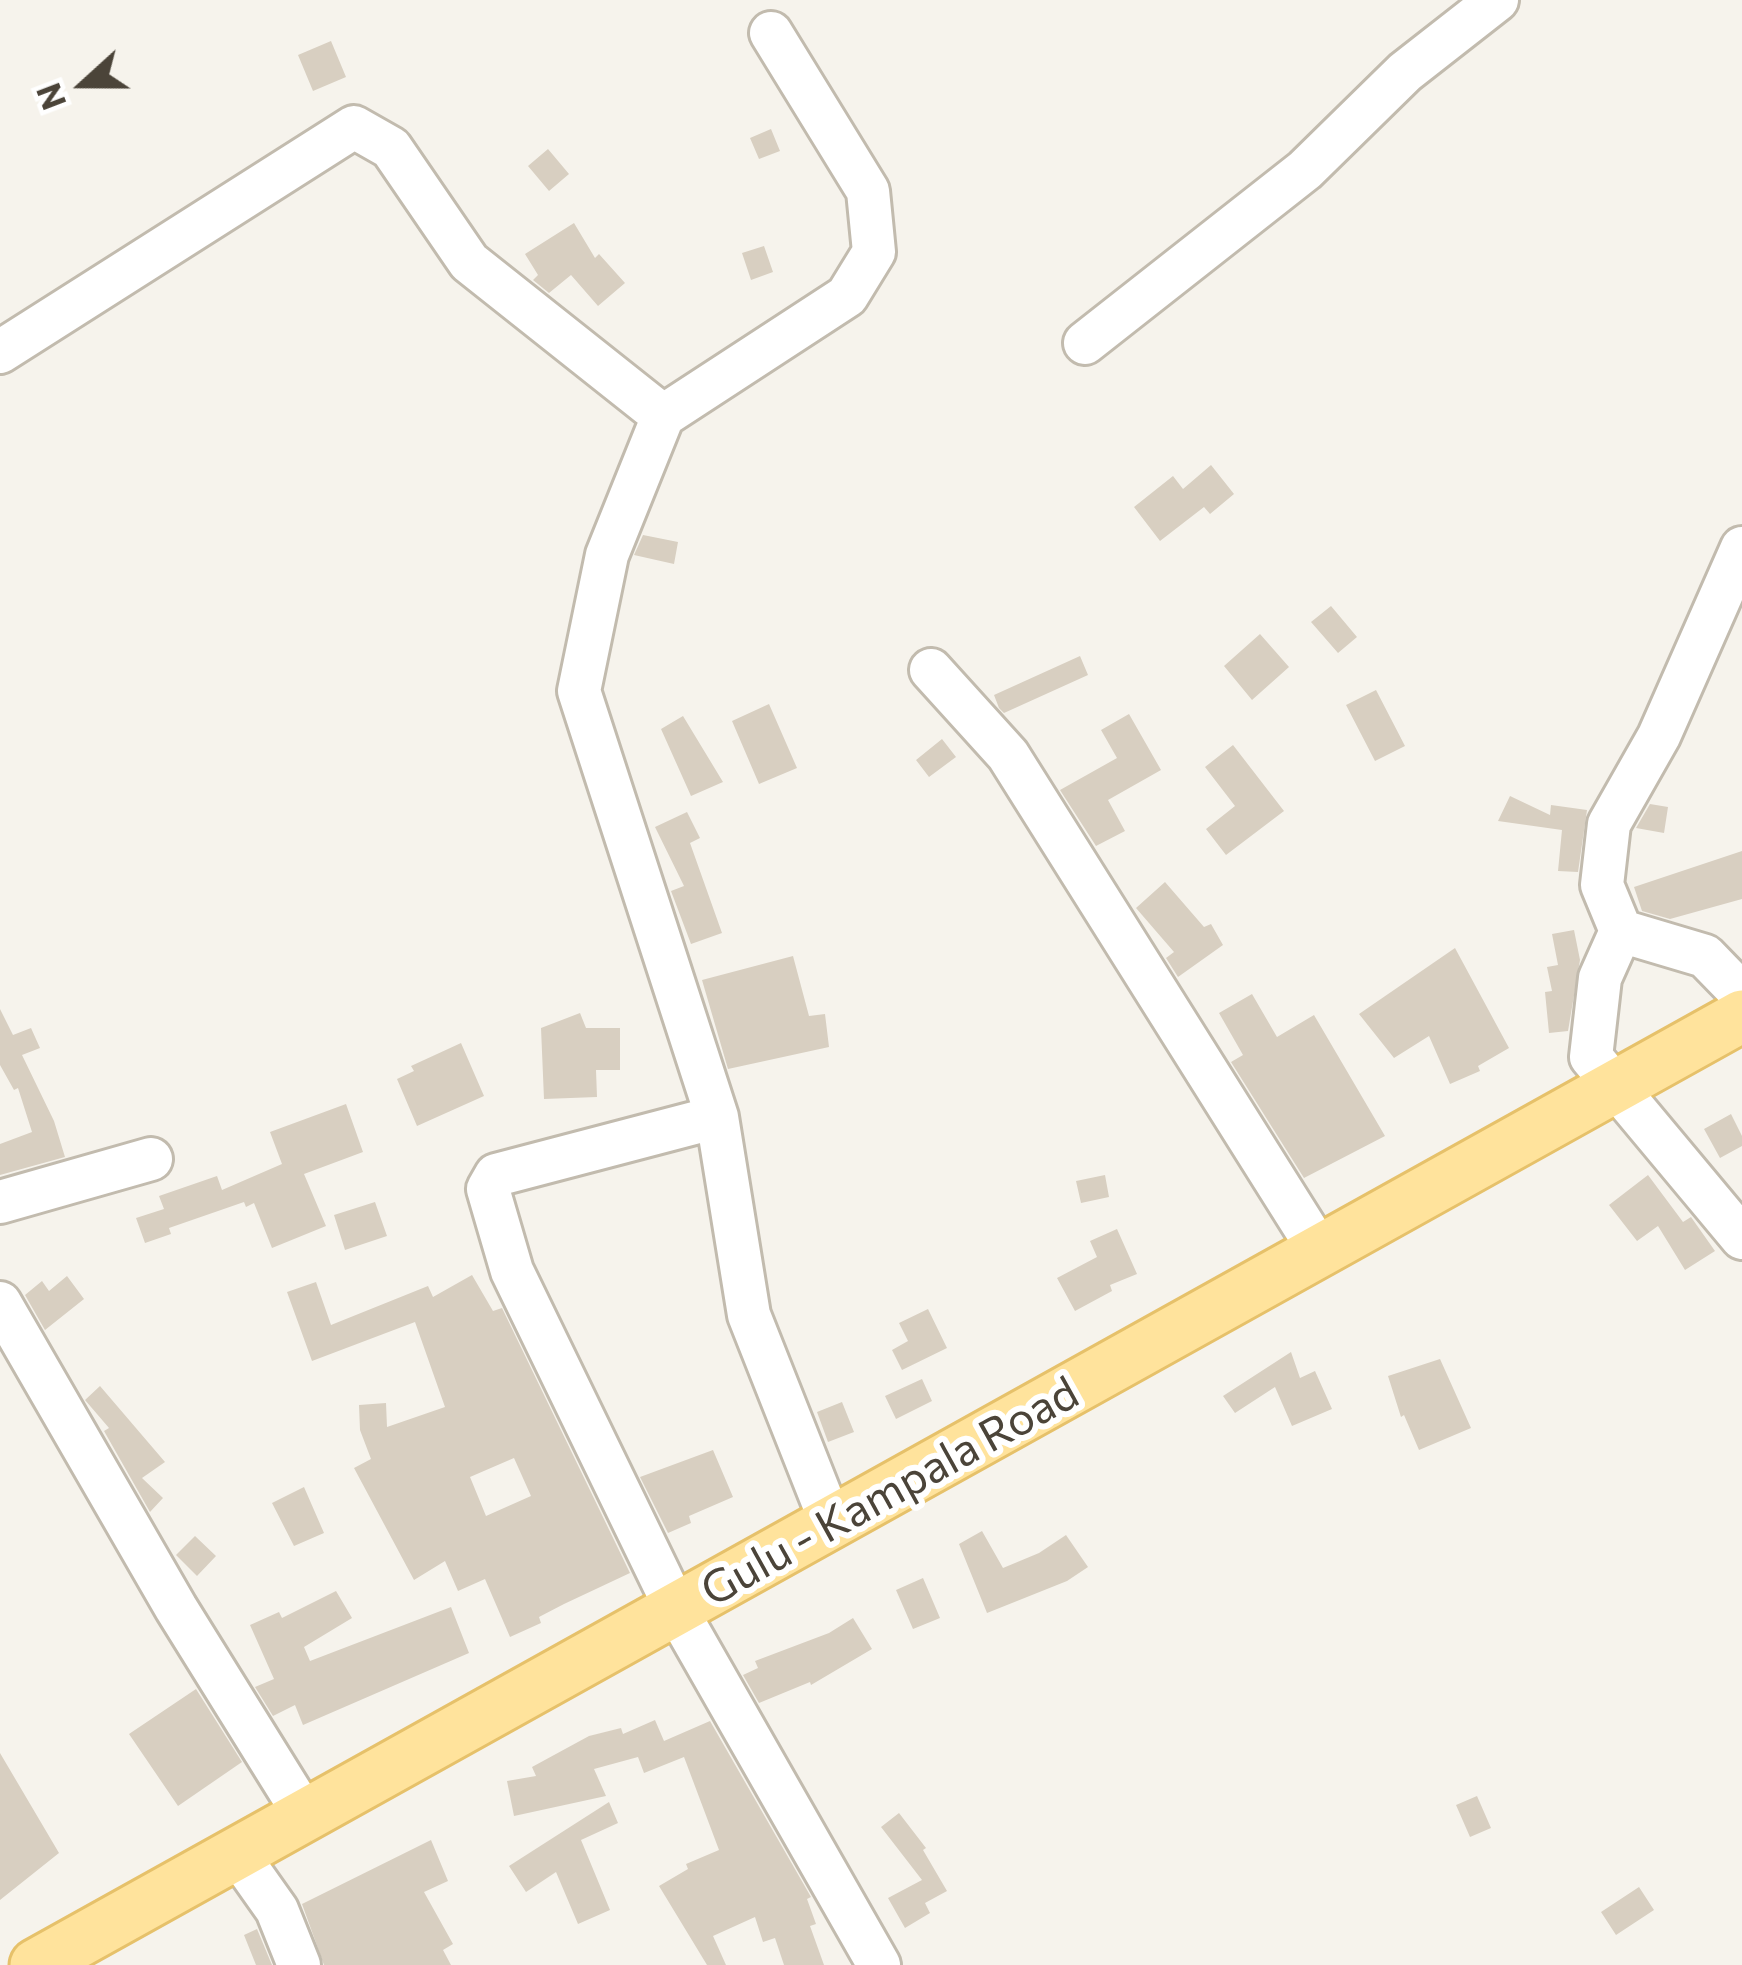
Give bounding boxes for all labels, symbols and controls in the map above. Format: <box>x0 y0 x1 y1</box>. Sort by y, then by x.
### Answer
north arrow <box>24 24 144 144</box>
text: N <box>26 78 73 116</box>
street label: Gulu - Kampala Road <box>692 1366 1088 1618</box>

